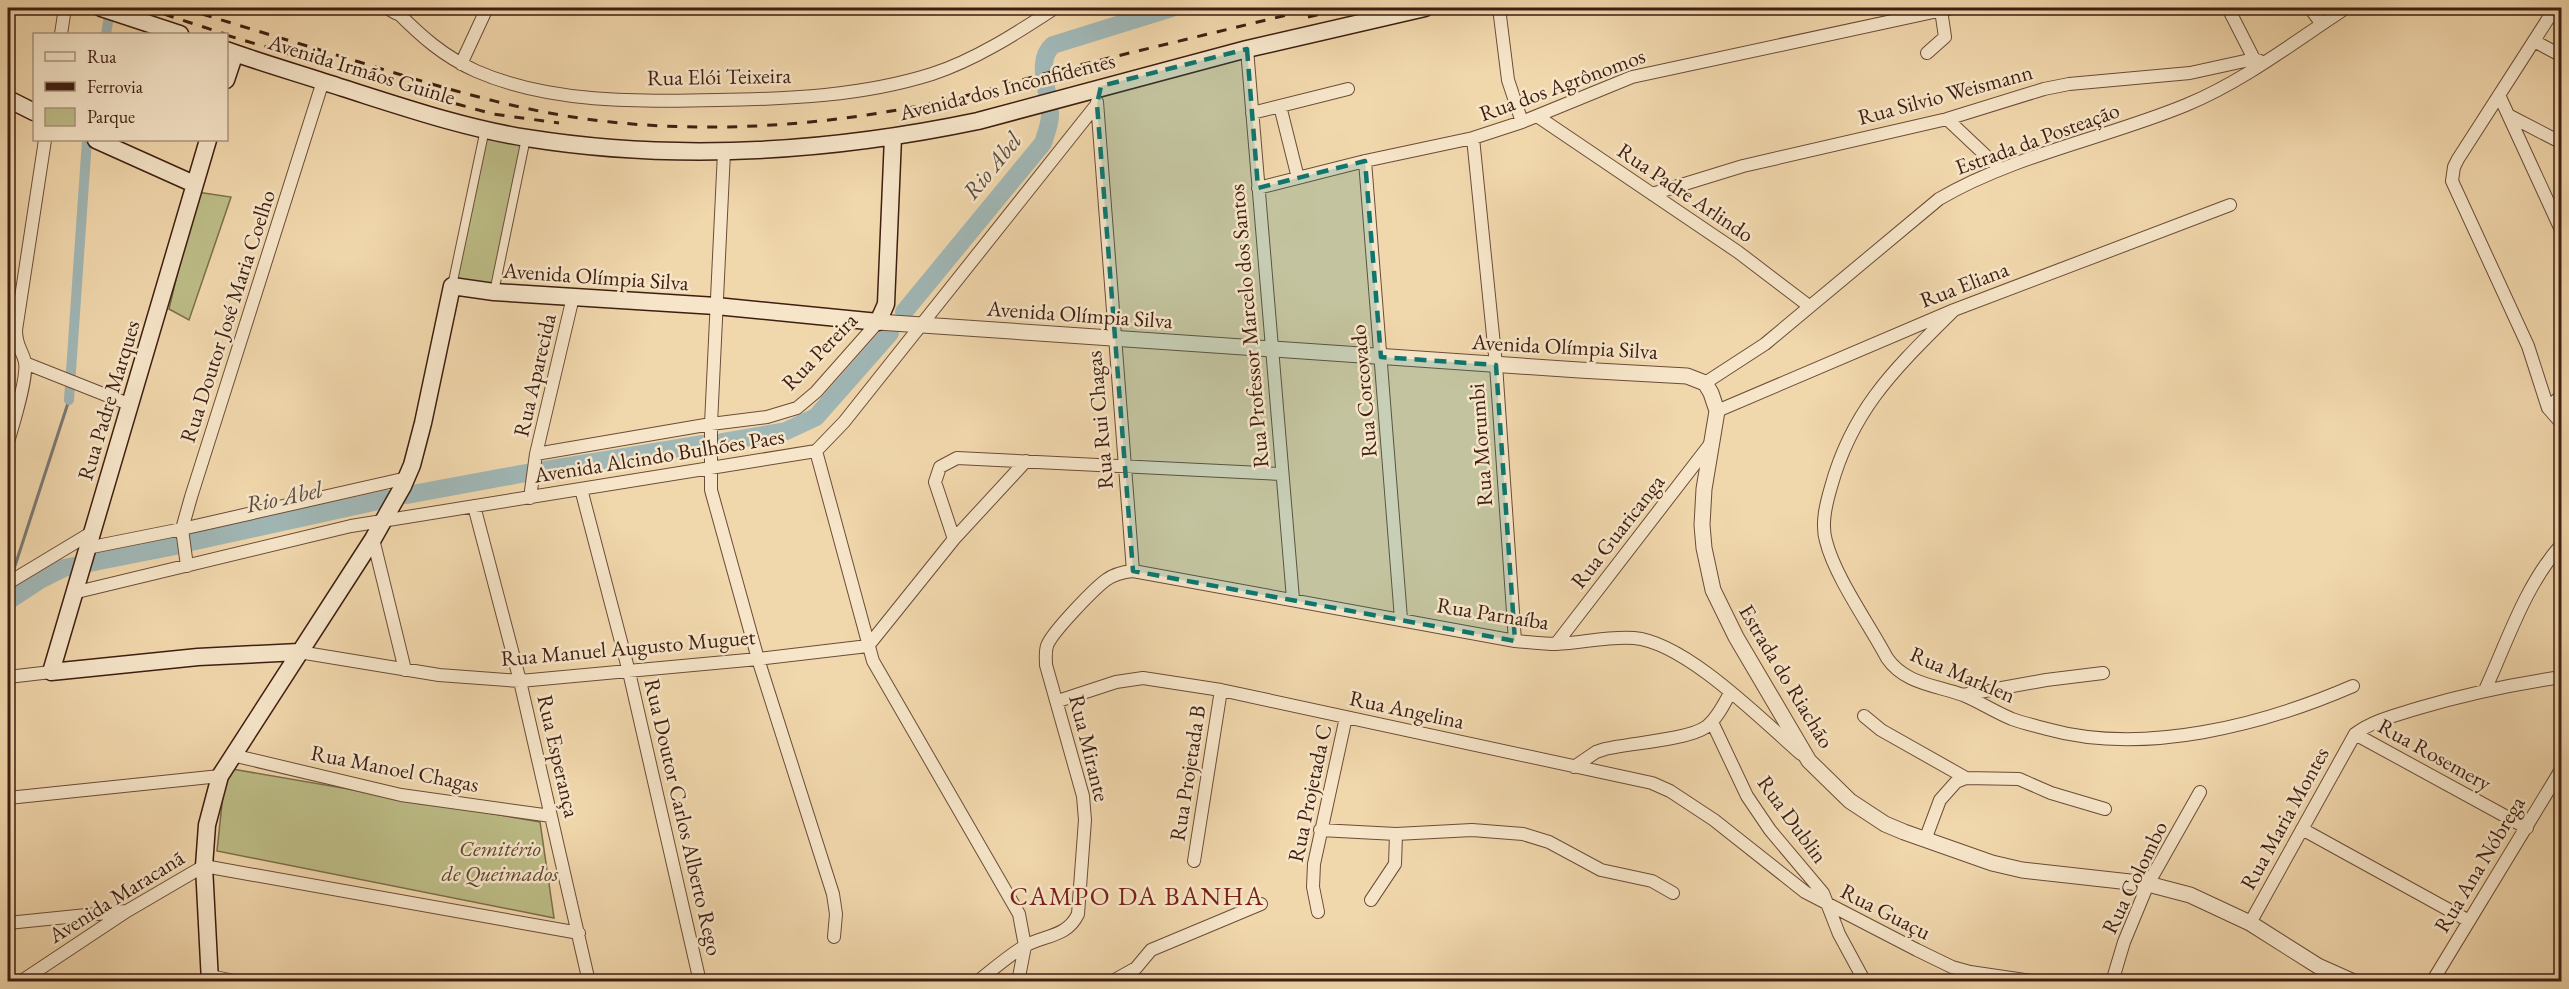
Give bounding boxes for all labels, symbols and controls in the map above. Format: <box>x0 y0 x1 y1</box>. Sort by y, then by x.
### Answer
street label: Avenida Irmãos Guinle <box>264 27 459 112</box>
legend <box>33 33 228 141</box>
street label: Rua dos Agrônomos <box>1475 41 1649 128</box>
text: Rua <box>87 45 117 68</box>
street label: Avenida dos Inconfidentes <box>895 46 1118 128</box>
street label: Rua Silvio Weismann <box>1855 57 2036 132</box>
street label: Rua Elói Teixeira <box>647 61 792 92</box>
text: Ferrovia <box>87 75 144 98</box>
street label: Estrada da Posteação <box>1951 95 2123 182</box>
text: Parque <box>87 105 135 128</box>
water label: Rio Abel <box>955 125 1029 206</box>
street label: Rua Padre Arlindo <box>1612 136 1760 249</box>
street label: Rua Professor Marcelo dos Santos <box>1222 183 1275 469</box>
street label: Rua Doutor José Maria Coelho <box>173 186 282 446</box>
street label: Rua Eliana <box>1916 254 2013 315</box>
street label: Avenida Olímpia Silva <box>501 255 690 297</box>
street label: Avenida Olímpia Silva <box>985 293 1174 335</box>
street label: Rua Pereira <box>775 306 864 396</box>
street label: Rua Aparecida <box>506 311 563 439</box>
street label: Rua Padre Marques <box>70 317 147 484</box>
street label: Rua Corcovado <box>1343 323 1384 459</box>
street label: Avenida Olímpia Silva <box>1470 327 1659 366</box>
street label: Rua Rui Chagas <box>1079 350 1120 490</box>
street label: Rua Morumbi <box>1462 382 1499 508</box>
street label: Avenida Alcindo Bulhões Paes <box>531 421 786 490</box>
street label: Rua Guaricanga <box>1564 468 1671 594</box>
water label: Rio Abel <box>243 473 326 520</box>
street label: Rua Parnaíba <box>1435 590 1551 637</box>
street label: Estrada do Riachão <box>1732 599 1841 754</box>
street label: Rua Manuel Augusto Muguet <box>500 622 757 673</box>
street label: Rua Marklen <box>1906 639 2020 710</box>
street label: Rua Doutor Carlos Alberto Rego <box>638 676 730 958</box>
street label: Rua Angelina <box>1347 683 1467 736</box>
street label: Rua Esperança <box>530 692 587 821</box>
street label: Rua Mirante <box>1062 692 1117 805</box>
street label: Rua Projetada B <box>1162 703 1213 843</box>
street label: Rua Rosemery <box>2373 711 2497 798</box>
street label: Rua Projetada C <box>1281 722 1338 865</box>
street label: Rua Manoel Chagas <box>308 738 481 799</box>
street label: Rua Maria Montes <box>2233 742 2336 895</box>
street label: Rua Dublin <box>1751 770 1835 869</box>
street label: Rua Ana Nóbrega <box>2427 790 2532 938</box>
street label: Rua Colombo <box>2095 816 2174 938</box>
park label: Cemitério de Queimados <box>442 834 559 888</box>
street label: Avenida Maracanã <box>42 843 190 950</box>
street label: Rua Guaçu <box>1836 876 1936 947</box>
district label: CAMPO DA BANHA <box>1009 879 1265 913</box>

